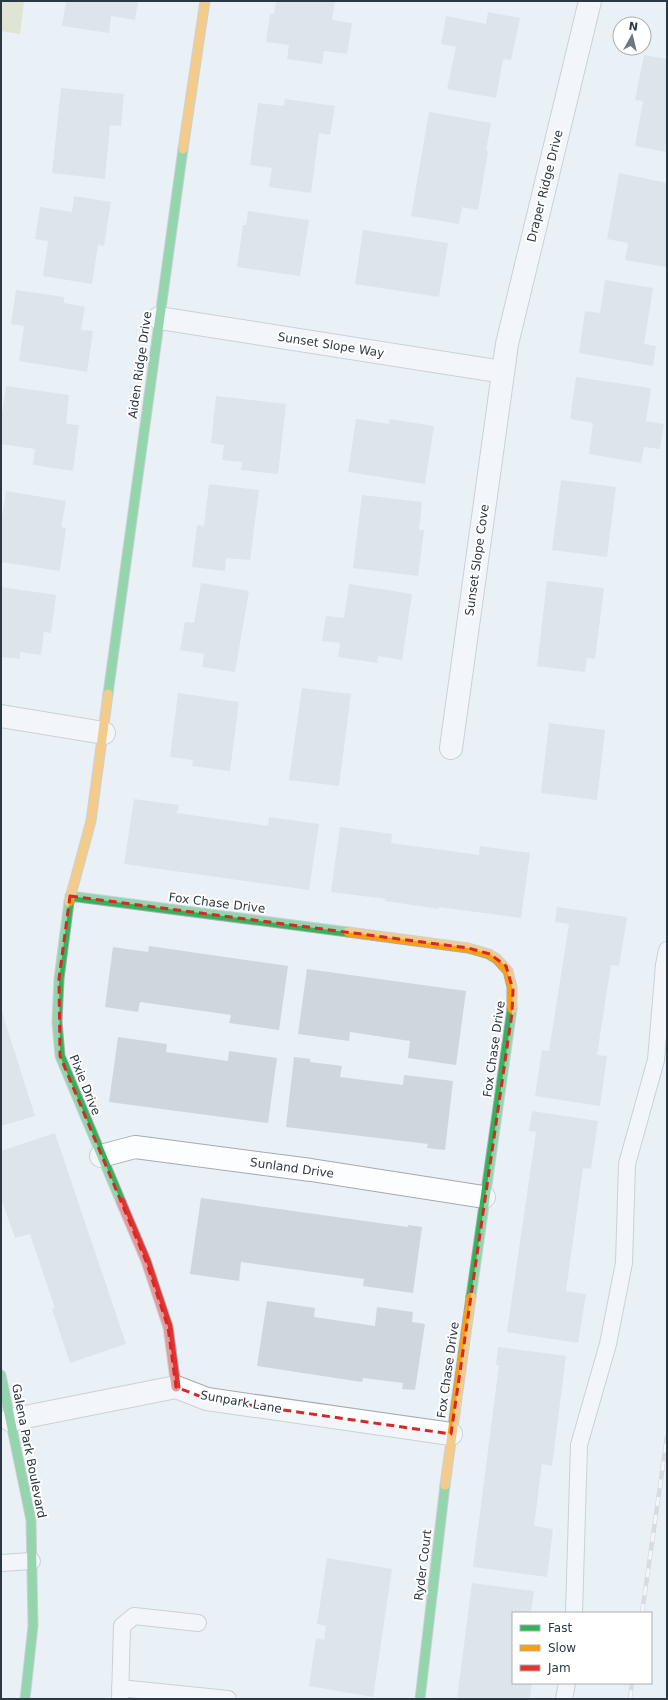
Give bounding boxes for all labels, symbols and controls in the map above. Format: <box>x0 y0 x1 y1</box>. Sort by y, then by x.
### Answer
north arrow <box>612 16 652 56</box>
text: N <box>628 20 639 34</box>
street label: Draper Ridge Drive <box>524 128 566 244</box>
street label: Aiden Ridge Drive <box>126 311 154 419</box>
street label: Sunset Slope Way <box>277 330 385 360</box>
street label: Sunset Slope Cove <box>462 503 492 617</box>
street label: Fox Chase Drive <box>168 890 266 916</box>
street label: Fox Chase Drive <box>480 1000 508 1098</box>
street label: Pixie Drive <box>67 1053 103 1117</box>
street label: Sunland Drive <box>249 1155 335 1181</box>
street label: Fox Chase Drive <box>434 1321 462 1419</box>
street label: Galena Park Boulevard <box>9 1383 49 1519</box>
street label: Sunpark Lane <box>199 1388 283 1416</box>
street label: Ryder Court <box>412 1528 434 1601</box>
legend <box>512 1612 652 1684</box>
text: Fast <box>548 1621 572 1635</box>
text: Slow <box>548 1641 576 1655</box>
text: Jam <box>547 1661 571 1675</box>

